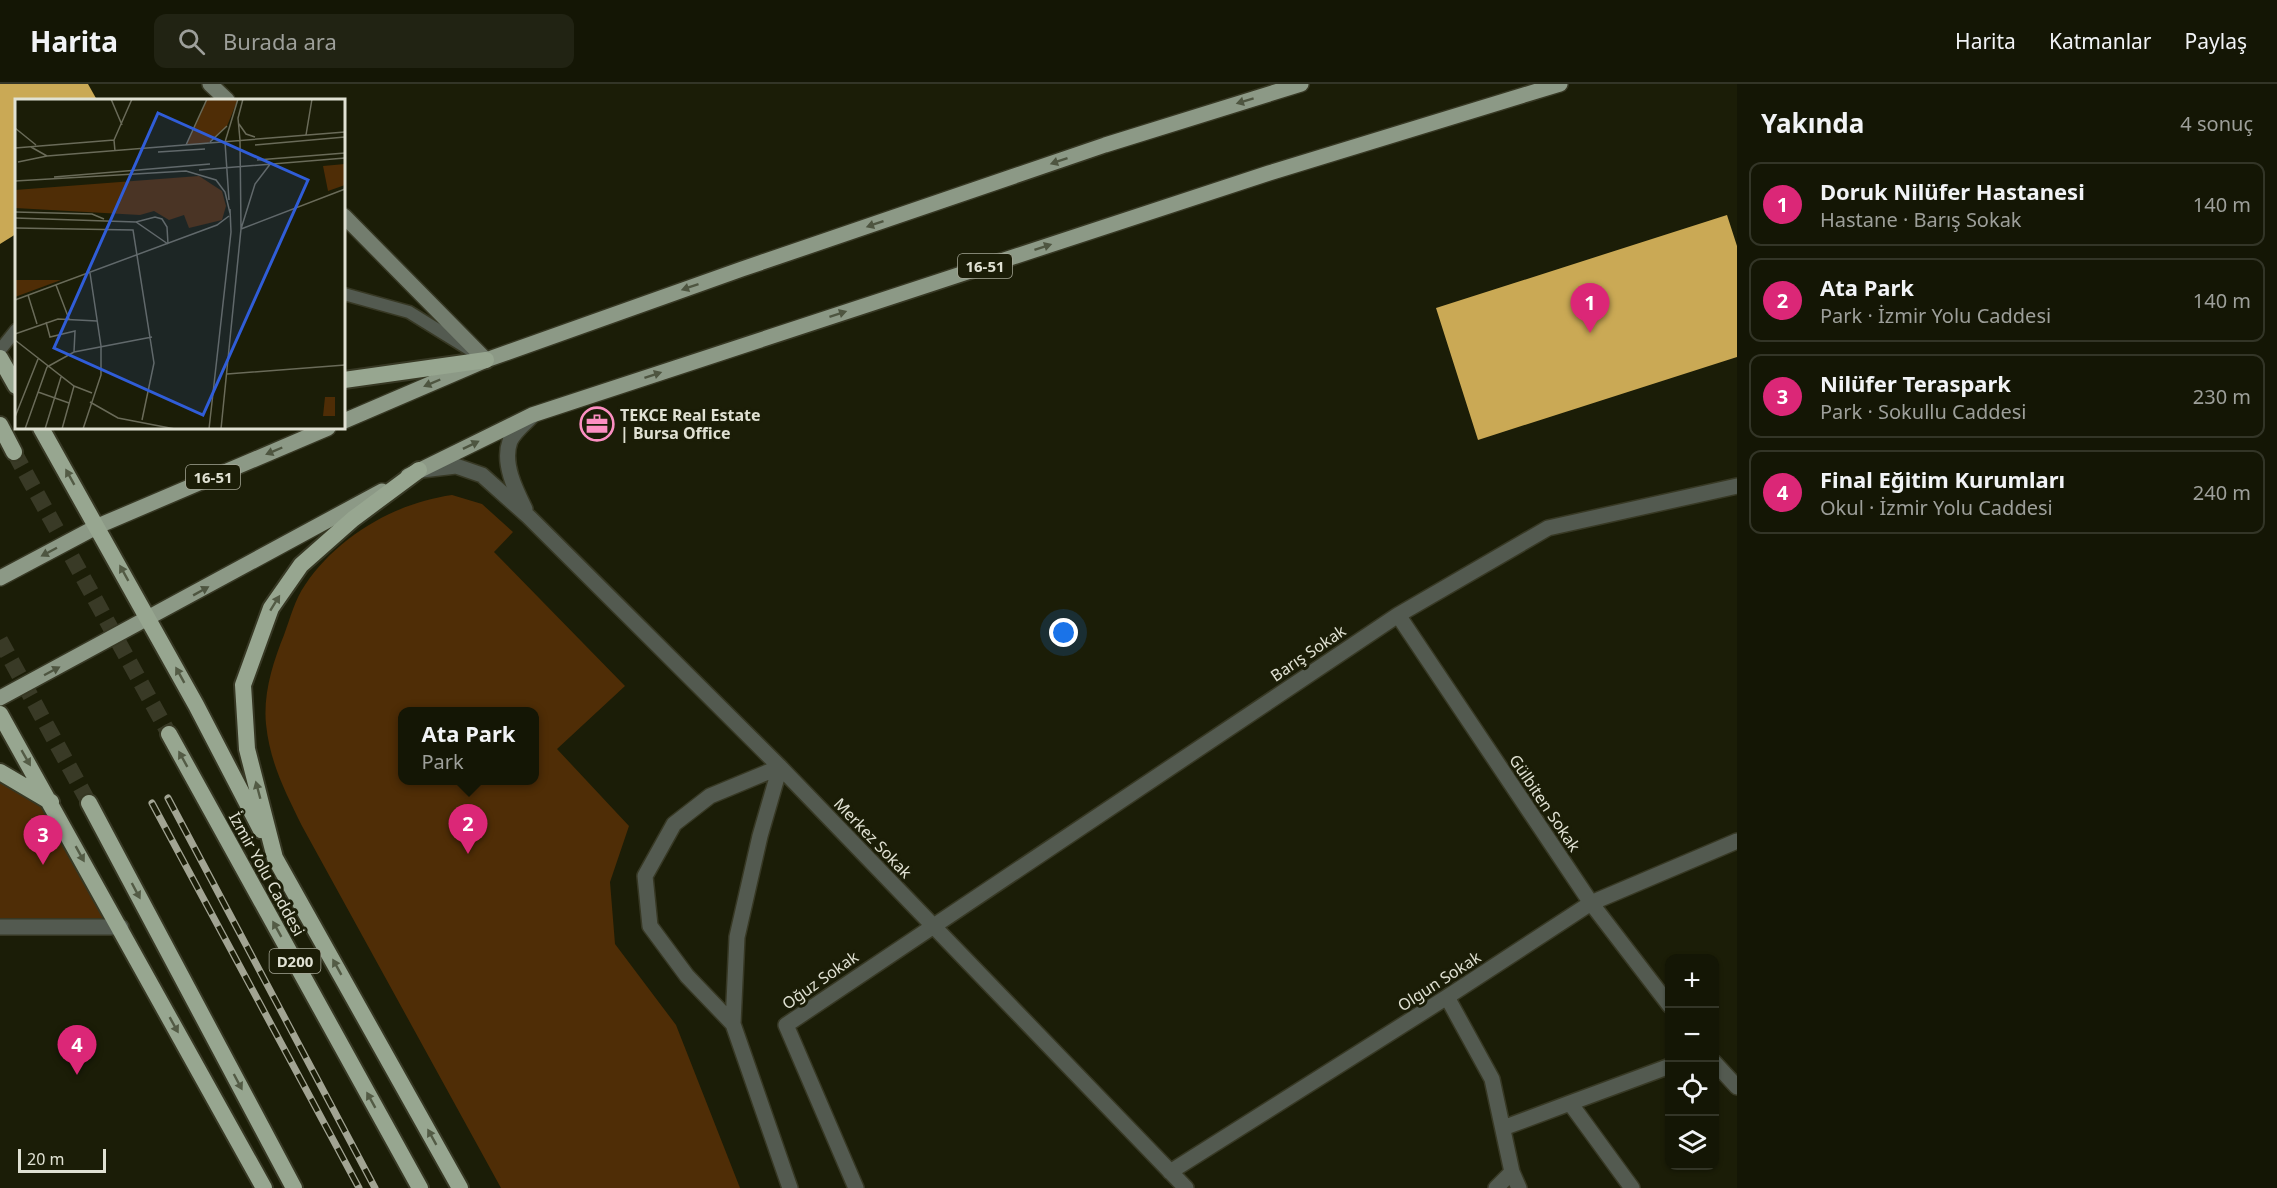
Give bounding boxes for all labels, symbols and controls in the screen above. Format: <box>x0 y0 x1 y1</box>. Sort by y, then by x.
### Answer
search box <box>154 14 574 68</box>
text: Harita <box>30 22 118 60</box>
icon: search <box>175 25 208 58</box>
text: Burada ara <box>223 26 337 56</box>
text: Harita <box>1955 27 2016 55</box>
text: Katmanlar <box>2049 27 2152 55</box>
text: Paylaş <box>2185 27 2247 55</box>
one-way arrow <box>1236 97 1254 107</box>
inset map <box>15 99 345 429</box>
text: Yakında <box>1761 105 1864 141</box>
text: 4 sonuç <box>2180 110 2253 137</box>
one-way arrow <box>1050 157 1068 166</box>
text: Doruk Nilüfer Hastanesi <box>1820 176 2085 206</box>
text: 1 <box>1777 191 1788 218</box>
text: 140 m <box>2193 191 2251 218</box>
text: Hastane · Barış Sokak <box>1820 206 2022 233</box>
one-way arrow <box>866 220 884 230</box>
one-way arrow <box>1034 242 1052 251</box>
road number: 16-51 <box>958 254 1012 278</box>
text: Ata Park <box>1820 272 1914 302</box>
one-way arrow <box>681 283 699 293</box>
pin: 1 <box>1570 284 1610 333</box>
text: 2 <box>1777 287 1788 314</box>
text: 140 m <box>2193 287 2251 314</box>
text: Park · İzmir Yolu Caddesi <box>1820 302 2051 329</box>
one-way arrow <box>829 309 847 319</box>
text: Nilüfer Teraspark <box>1820 368 2011 398</box>
one-way arrow <box>644 370 662 380</box>
one-way arrow <box>423 379 441 388</box>
text: 3 <box>1777 383 1788 410</box>
text: 230 m <box>2193 383 2251 410</box>
text: Park · Sokullu Caddesi <box>1820 398 2027 425</box>
place label: TEKCE Real Estate | Bursa Office <box>620 404 760 444</box>
office icon: TEKCE Real Estate | Bursa Office <box>579 406 615 442</box>
one-way arrow <box>463 440 480 449</box>
one-way arrow <box>266 446 283 455</box>
text: Final Eğitim Kurumları <box>1820 464 2065 494</box>
road number: 16-51 <box>186 465 240 489</box>
one-way arrow <box>65 468 75 485</box>
text: 4 <box>1777 479 1788 506</box>
text: 240 m <box>2193 479 2251 506</box>
text: Okul · İzmir Yolu Caddesi <box>1820 494 2053 521</box>
one-way arrow <box>40 547 57 557</box>
one-way arrow <box>119 564 129 581</box>
one-way arrow <box>193 586 210 596</box>
one-way arrow <box>270 595 281 611</box>
your location <box>1049 618 1078 647</box>
street label: Barış Sokak <box>1266 619 1350 686</box>
one-way arrow <box>43 666 60 676</box>
one-way arrow <box>175 667 185 684</box>
popup <box>398 707 539 785</box>
text: Ata Park <box>422 718 515 748</box>
text: Park <box>422 748 464 775</box>
one-way arrow <box>21 750 31 767</box>
one-way arrow <box>178 750 188 767</box>
street label: Gülbiten Sokak <box>1504 750 1586 856</box>
one-way arrow <box>252 781 262 799</box>
street label: Merkez Sokak <box>829 793 917 883</box>
pin: 2 <box>448 804 488 854</box>
street label: İzmir Yolu Caddesi <box>224 808 310 940</box>
pin: 3 <box>24 816 63 865</box>
one-way arrow <box>75 846 85 863</box>
one-way arrow <box>131 883 141 900</box>
one-way arrow <box>272 921 282 938</box>
street label: Oğuz Sokak <box>777 945 863 1014</box>
street label: Olgun Sokak <box>1393 946 1485 1016</box>
road number: D200 <box>270 949 320 973</box>
map controls <box>1665 954 1719 1170</box>
button: + <box>1665 954 1719 1008</box>
one-way arrow <box>331 959 342 975</box>
button: − <box>1665 1008 1719 1062</box>
one-way arrow <box>169 1016 179 1033</box>
pin: 4 <box>58 1026 97 1075</box>
button: locate <box>1665 1062 1719 1116</box>
one-way arrow <box>233 1074 243 1091</box>
one-way arrow <box>366 1091 376 1108</box>
button: layers <box>1665 1116 1719 1170</box>
one-way arrow <box>427 1128 437 1145</box>
scale bar <box>18 1146 106 1174</box>
text: 20 m <box>27 1148 64 1170</box>

